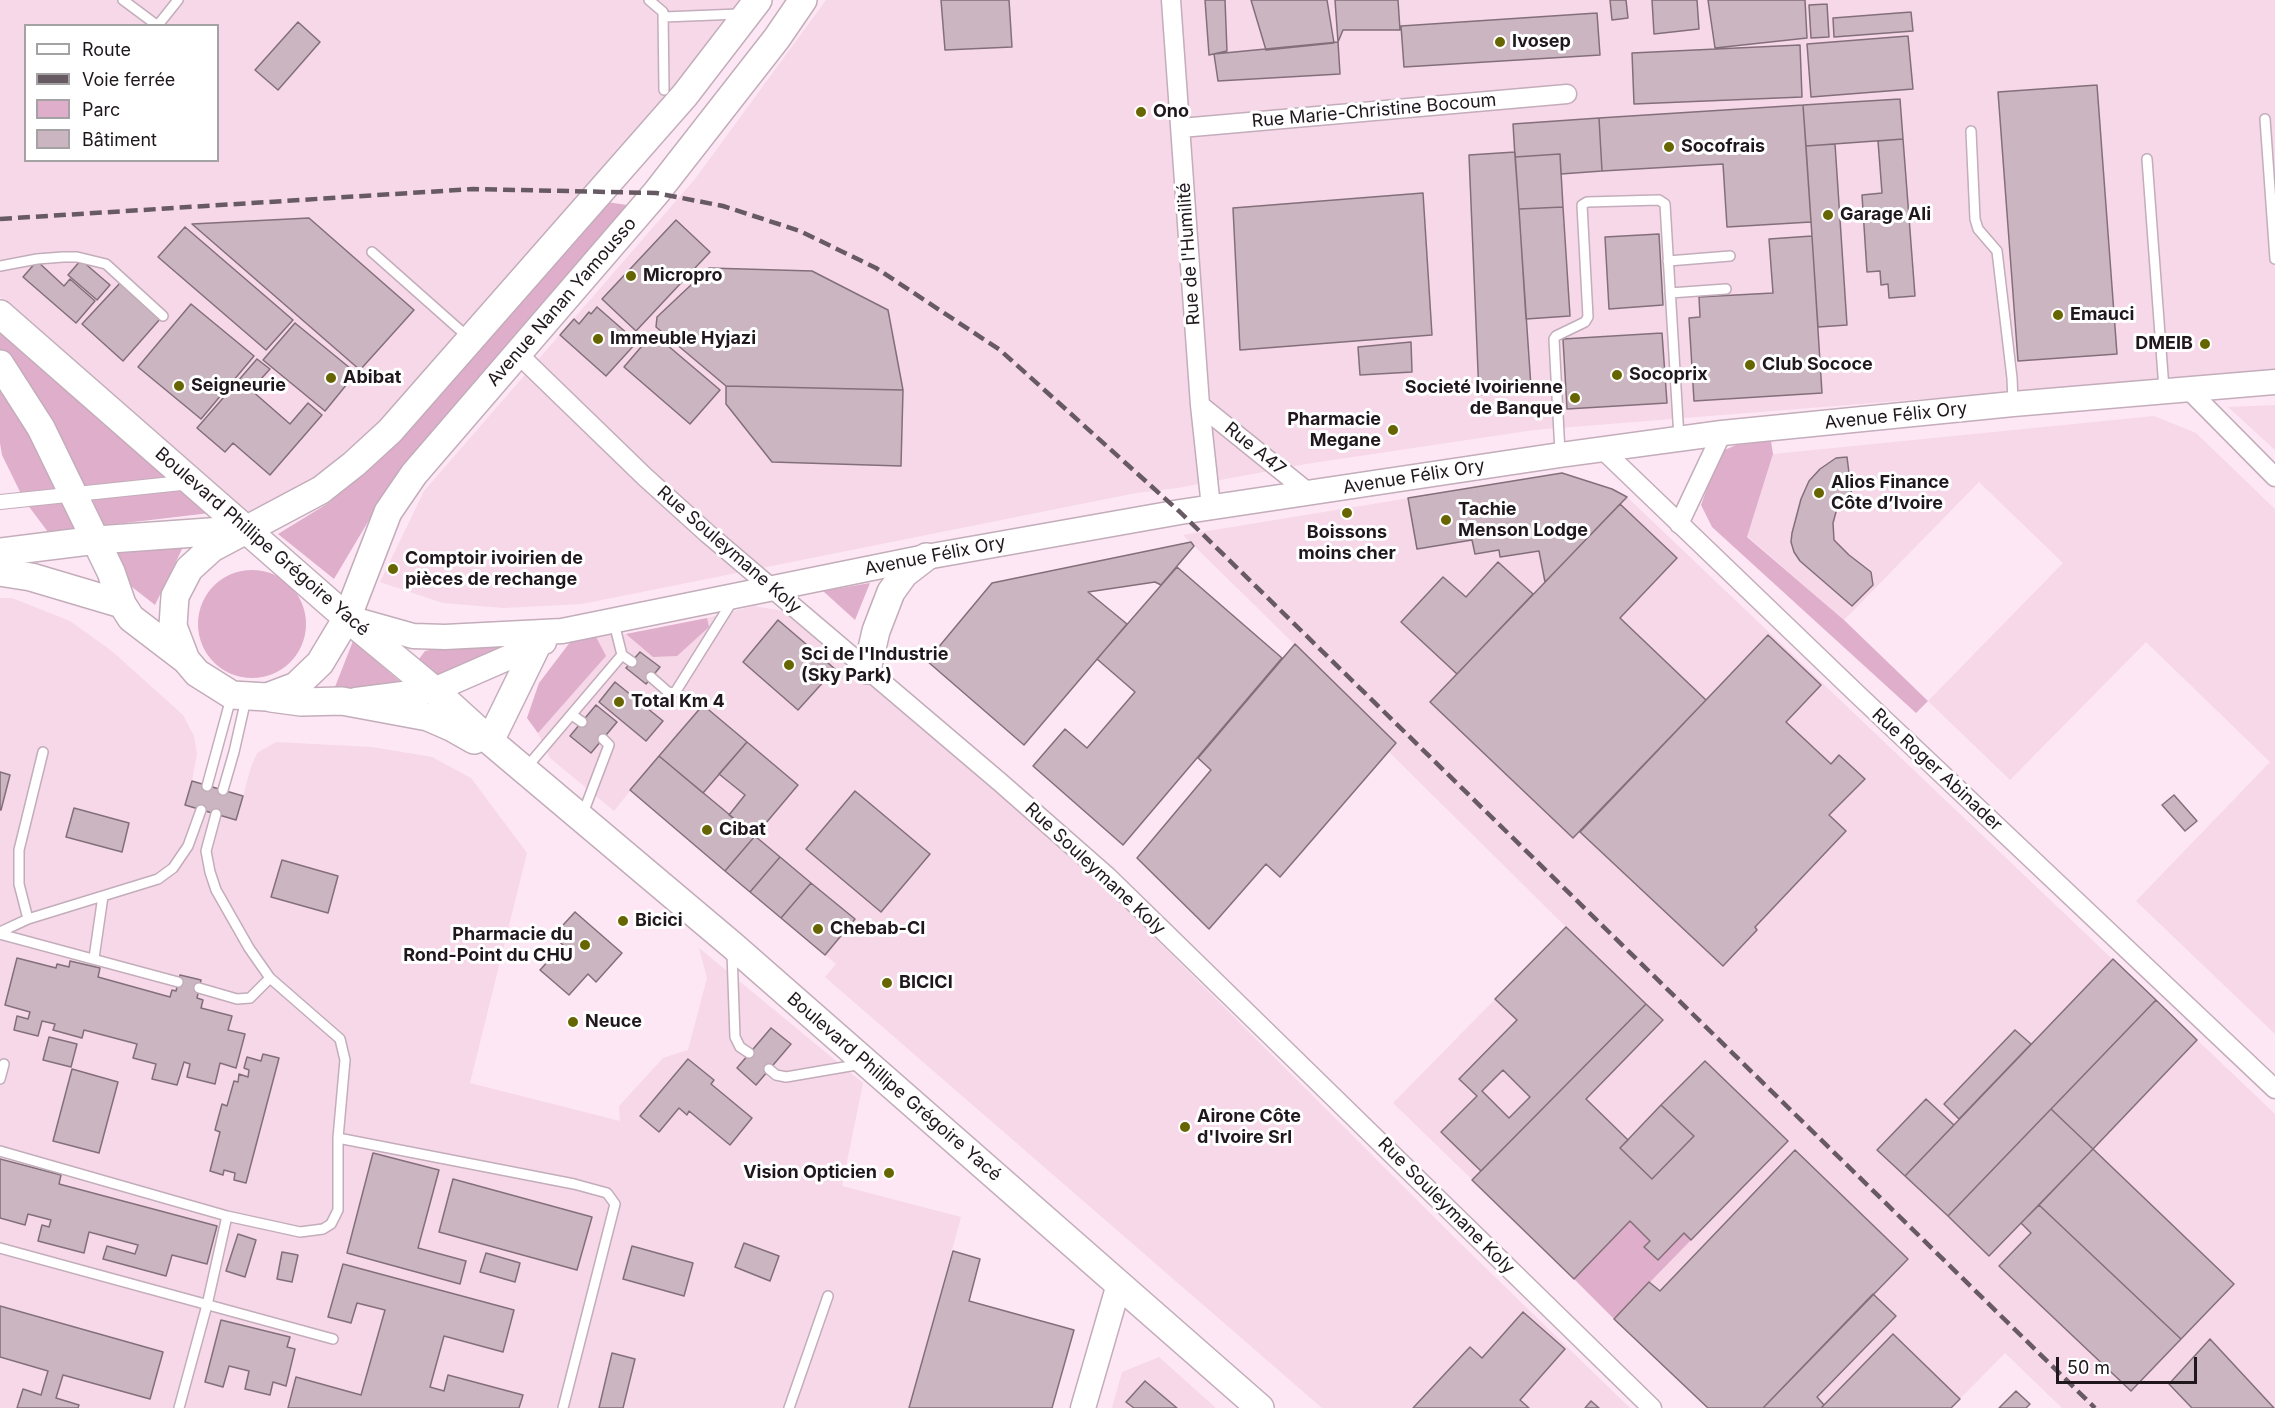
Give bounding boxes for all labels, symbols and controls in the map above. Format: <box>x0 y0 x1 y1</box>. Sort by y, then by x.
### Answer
legend <box>24 24 219 162</box>
place label: Ivosep <box>1512 31 1571 53</box>
marker: Ivosep <box>1493 35 1507 49</box>
text: Route <box>82 39 131 60</box>
text: Voie ferrée <box>82 69 175 90</box>
street label: Rue Marie-Christine Bocoum <box>1251 90 1497 132</box>
text: Parc <box>82 99 120 120</box>
place label: Ono <box>1153 101 1189 123</box>
marker: Ono <box>1134 105 1148 119</box>
text: Bâtiment <box>82 129 157 150</box>
place label: Socofrais <box>1681 136 1765 158</box>
marker: Socofrais <box>1662 140 1676 154</box>
street label: Rue de l'Humilité <box>1173 182 1205 326</box>
place label: Garage Ali <box>1840 204 1931 226</box>
marker: Garage Ali <box>1821 208 1835 222</box>
street label: Avenue Nanan Yamousso <box>483 213 641 391</box>
place label: Micropro <box>643 265 722 287</box>
marker: Micropro <box>624 269 638 283</box>
place label: Emauci <box>2070 304 2134 326</box>
marker: Emauci <box>2051 308 2065 322</box>
place label: Immeuble Hyjazi <box>610 328 756 350</box>
marker: Immeuble Hyjazi <box>591 332 605 346</box>
place label: DMEIB <box>2135 333 2193 355</box>
marker: DMEIB <box>2198 337 2212 351</box>
place label: Club Sococe <box>1762 354 1873 376</box>
marker: Club Sococe <box>1743 358 1757 372</box>
place label: Socoprix <box>1629 364 1708 386</box>
place label: Abibat <box>343 367 401 389</box>
marker: Socoprix <box>1610 368 1624 382</box>
marker: Abibat <box>324 371 338 385</box>
place label: Seigneurie <box>191 375 286 397</box>
place label: Societé Ivoirienne de Banque <box>1405 377 1563 420</box>
marker: Seigneurie <box>172 379 186 393</box>
marker: Societé Ivoirienne de Banque <box>1568 391 1582 405</box>
street label: Avenue Félix Ory <box>1824 398 1968 434</box>
place label: Pharmacie Megane <box>1287 409 1381 452</box>
street label: Rue A47 <box>1220 418 1290 480</box>
marker: Pharmacie Megane <box>1386 423 1400 437</box>
street label: Boulevard Phillipe Grégoire Yacé <box>150 443 374 641</box>
street label: Avenue Félix Ory <box>1342 455 1486 499</box>
place label: Alios Finance Côte d’Ivoire <box>1831 472 1949 514</box>
street label: Rue Souleymane Koly <box>652 481 806 619</box>
marker: Alios Finance Côte d’Ivoire <box>1812 486 1826 500</box>
place label: Tachie Menson Lodge <box>1458 499 1588 542</box>
marker: Boissons moins cher <box>1340 506 1354 520</box>
marker: Tachie Menson Lodge <box>1439 513 1453 527</box>
place label: Boissons moins cher <box>1298 522 1396 564</box>
street label: Avenue Félix Ory <box>863 532 1007 580</box>
place label: Comptoir ivoirien de pièces de rechange <box>405 548 583 590</box>
marker: Comptoir ivoirien de pièces de rechange <box>386 562 400 576</box>
place label: Sci de l'Industrie (Sky Park) <box>801 644 948 686</box>
marker: Sci de l'Industrie (Sky Park) <box>782 658 796 672</box>
place label: Total Km 4 <box>631 691 725 713</box>
marker: Total Km 4 <box>612 695 626 709</box>
street label: Rue Roger Abinader <box>1867 704 2007 836</box>
street label: Rue Souleymane Koly <box>1020 798 1170 940</box>
place label: Cibat <box>719 819 766 841</box>
marker: Cibat <box>700 823 714 837</box>
place label: Bicici <box>635 910 683 932</box>
marker: Bicici <box>616 914 630 928</box>
place label: Chebab-CI <box>830 918 925 940</box>
marker: Chebab-CI <box>811 922 825 936</box>
place label: Pharmacie du Rond-Point du CHU <box>403 924 573 966</box>
marker: Pharmacie du Rond-Point du CHU <box>578 938 592 952</box>
place label: BICICI <box>899 972 953 994</box>
marker: BICICI <box>880 976 894 990</box>
street label: Boulevard Phillipe Grégoire Yacé <box>782 988 1006 1186</box>
place label: Neuce <box>585 1011 642 1033</box>
marker: Neuce <box>566 1015 580 1029</box>
place label: Airone Côte d'Ivoire Srl <box>1197 1106 1301 1148</box>
marker: Airone Côte d'Ivoire Srl <box>1178 1120 1192 1134</box>
street label: Rue Souleymane Koly <box>1373 1133 1519 1279</box>
place label: Vision Opticien <box>743 1162 877 1184</box>
marker: Vision Opticien <box>882 1166 896 1180</box>
scale bar <box>2059 1345 2200 1383</box>
text: 50 m <box>2067 1357 2110 1378</box>

